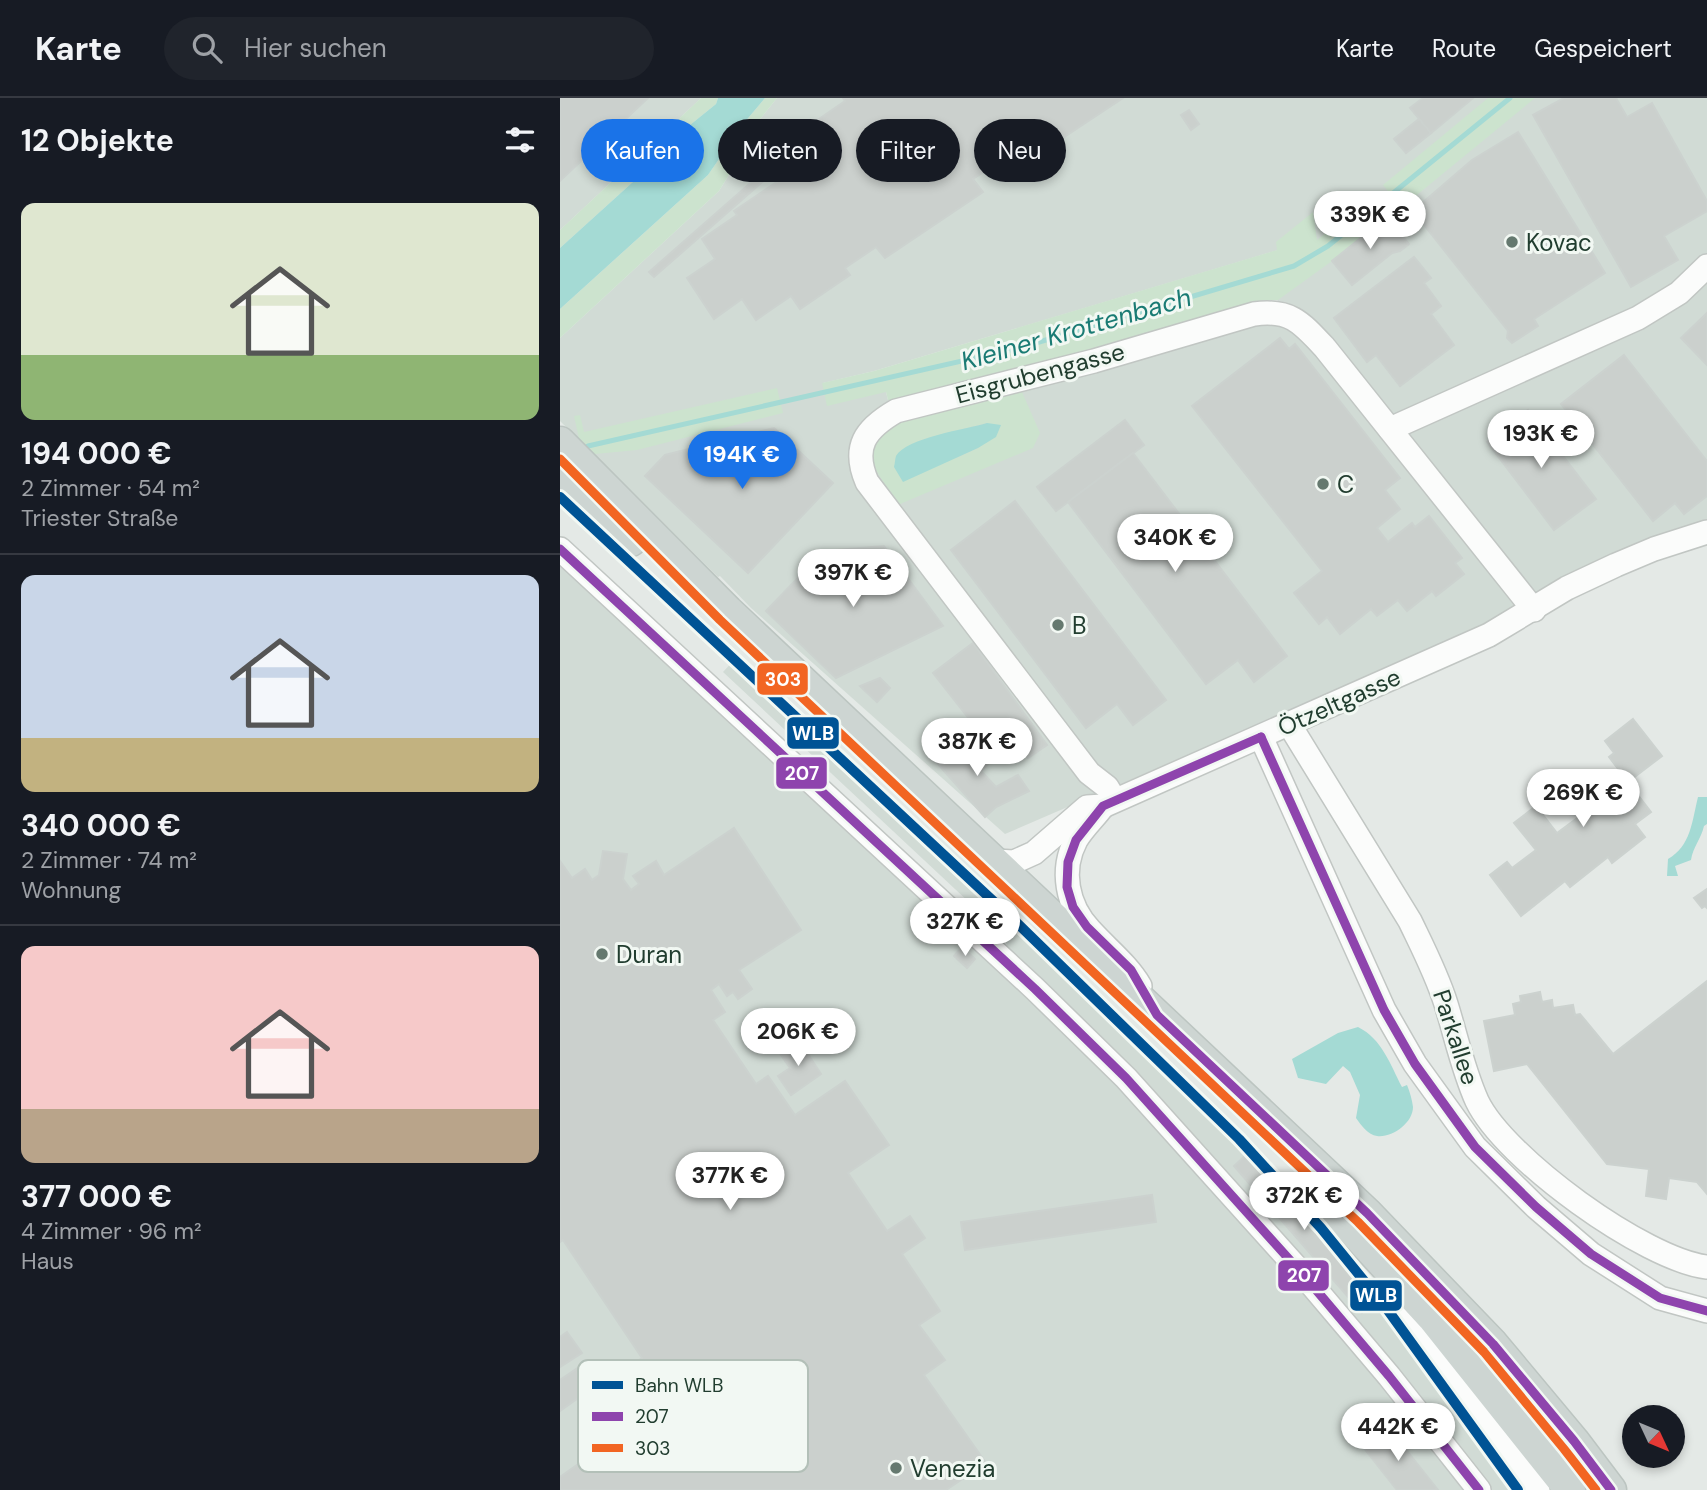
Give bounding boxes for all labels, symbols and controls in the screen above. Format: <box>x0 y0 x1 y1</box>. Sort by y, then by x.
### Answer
search box <box>164 17 654 80</box>
text: Karte <box>35 27 122 70</box>
icon: search <box>188 29 226 67</box>
text: Hier suchen <box>244 31 387 65</box>
text: Karte <box>1336 33 1394 64</box>
text: Route <box>1432 33 1496 64</box>
text: Gespeichert <box>1534 33 1672 64</box>
chip: Kaufen <box>581 119 704 182</box>
chip: Mieten <box>718 119 842 182</box>
chip: Filter <box>856 119 960 182</box>
chip: Neu <box>974 119 1066 182</box>
text: 12 Objekte <box>21 121 174 160</box>
icon: filters <box>501 121 539 159</box>
pin: 339K € <box>1313 192 1427 251</box>
text: 339K € <box>1330 199 1410 229</box>
place label: Kovac <box>1526 227 1592 258</box>
marker: Kovac <box>1504 234 1520 250</box>
icon: home <box>217 248 343 374</box>
water label: Kleiner Krottenbach <box>957 280 1195 378</box>
street label: Eisgrubengasse <box>952 336 1128 410</box>
pin: 193K € <box>1484 410 1598 470</box>
text: 193K € <box>1503 418 1579 448</box>
pin: 194K € <box>685 432 799 491</box>
text: 194 000 € <box>21 434 172 473</box>
text: 194K € <box>704 439 780 469</box>
place label: C <box>1337 469 1354 500</box>
text: 2 Zimmer · 54 m² <box>21 473 200 503</box>
marker: C <box>1315 476 1331 492</box>
text: Triester Straße <box>21 503 178 533</box>
pin: 340K € <box>1118 514 1232 574</box>
text: 340K € <box>1133 522 1217 552</box>
pin: 397K € <box>796 550 910 609</box>
text: 397K € <box>814 557 892 587</box>
place label: B <box>1072 610 1086 641</box>
marker: B <box>1050 617 1066 633</box>
icon: home <box>217 620 343 746</box>
street label: Ötzeltgasse <box>1273 661 1405 743</box>
line badge: 303 <box>756 662 809 696</box>
text: 303 <box>765 667 801 692</box>
line badge: WLB <box>786 716 840 750</box>
pin: 387K € <box>920 718 1034 778</box>
text: WLB <box>792 721 834 746</box>
text: 387K € <box>937 726 1017 756</box>
line badge: 207 <box>775 756 828 790</box>
text: 207 <box>785 761 819 786</box>
pin: 269K € <box>1526 770 1640 829</box>
text: 269K € <box>1543 777 1623 807</box>
text: 340 000 € <box>21 806 181 845</box>
text: 2 Zimmer · 74 m² <box>21 845 197 875</box>
text: Wohnung <box>21 875 121 905</box>
pin: 327K € <box>908 898 1022 958</box>
text: 327K € <box>926 906 1004 936</box>
place label: Duran <box>616 939 682 970</box>
marker: Duran <box>594 946 610 962</box>
street label: Parkallee <box>1426 985 1486 1089</box>
icon: home <box>217 991 343 1117</box>
pin: 206K € <box>741 1009 855 1068</box>
text: 206K € <box>757 1016 839 1046</box>
pin: 377K € <box>673 1152 787 1212</box>
text: 377K € <box>691 1160 769 1190</box>
pin: 372K € <box>1247 1172 1361 1232</box>
text: 377 000 € <box>21 1177 172 1216</box>
text: 372K € <box>1265 1180 1343 1210</box>
text: 4 Zimmer · 96 m² <box>21 1216 201 1246</box>
text: Haus <box>21 1246 74 1276</box>
line badge: 207 <box>1277 1259 1330 1292</box>
text: 207 <box>1287 1263 1321 1288</box>
line badge: WLB <box>1349 1279 1403 1312</box>
text: WLB <box>1355 1283 1397 1308</box>
legend <box>578 1360 808 1472</box>
text: Bahn WLB <box>635 1373 724 1398</box>
text: 207 <box>635 1404 669 1429</box>
pin: 442K € <box>1341 1404 1455 1463</box>
north arrow <box>1622 1405 1685 1468</box>
map controls <box>1622 1405 1685 1468</box>
text: 442K € <box>1357 1411 1439 1441</box>
text: 303 <box>635 1436 670 1461</box>
place label: Venezia <box>910 1453 995 1484</box>
marker: Venezia <box>888 1460 904 1476</box>

